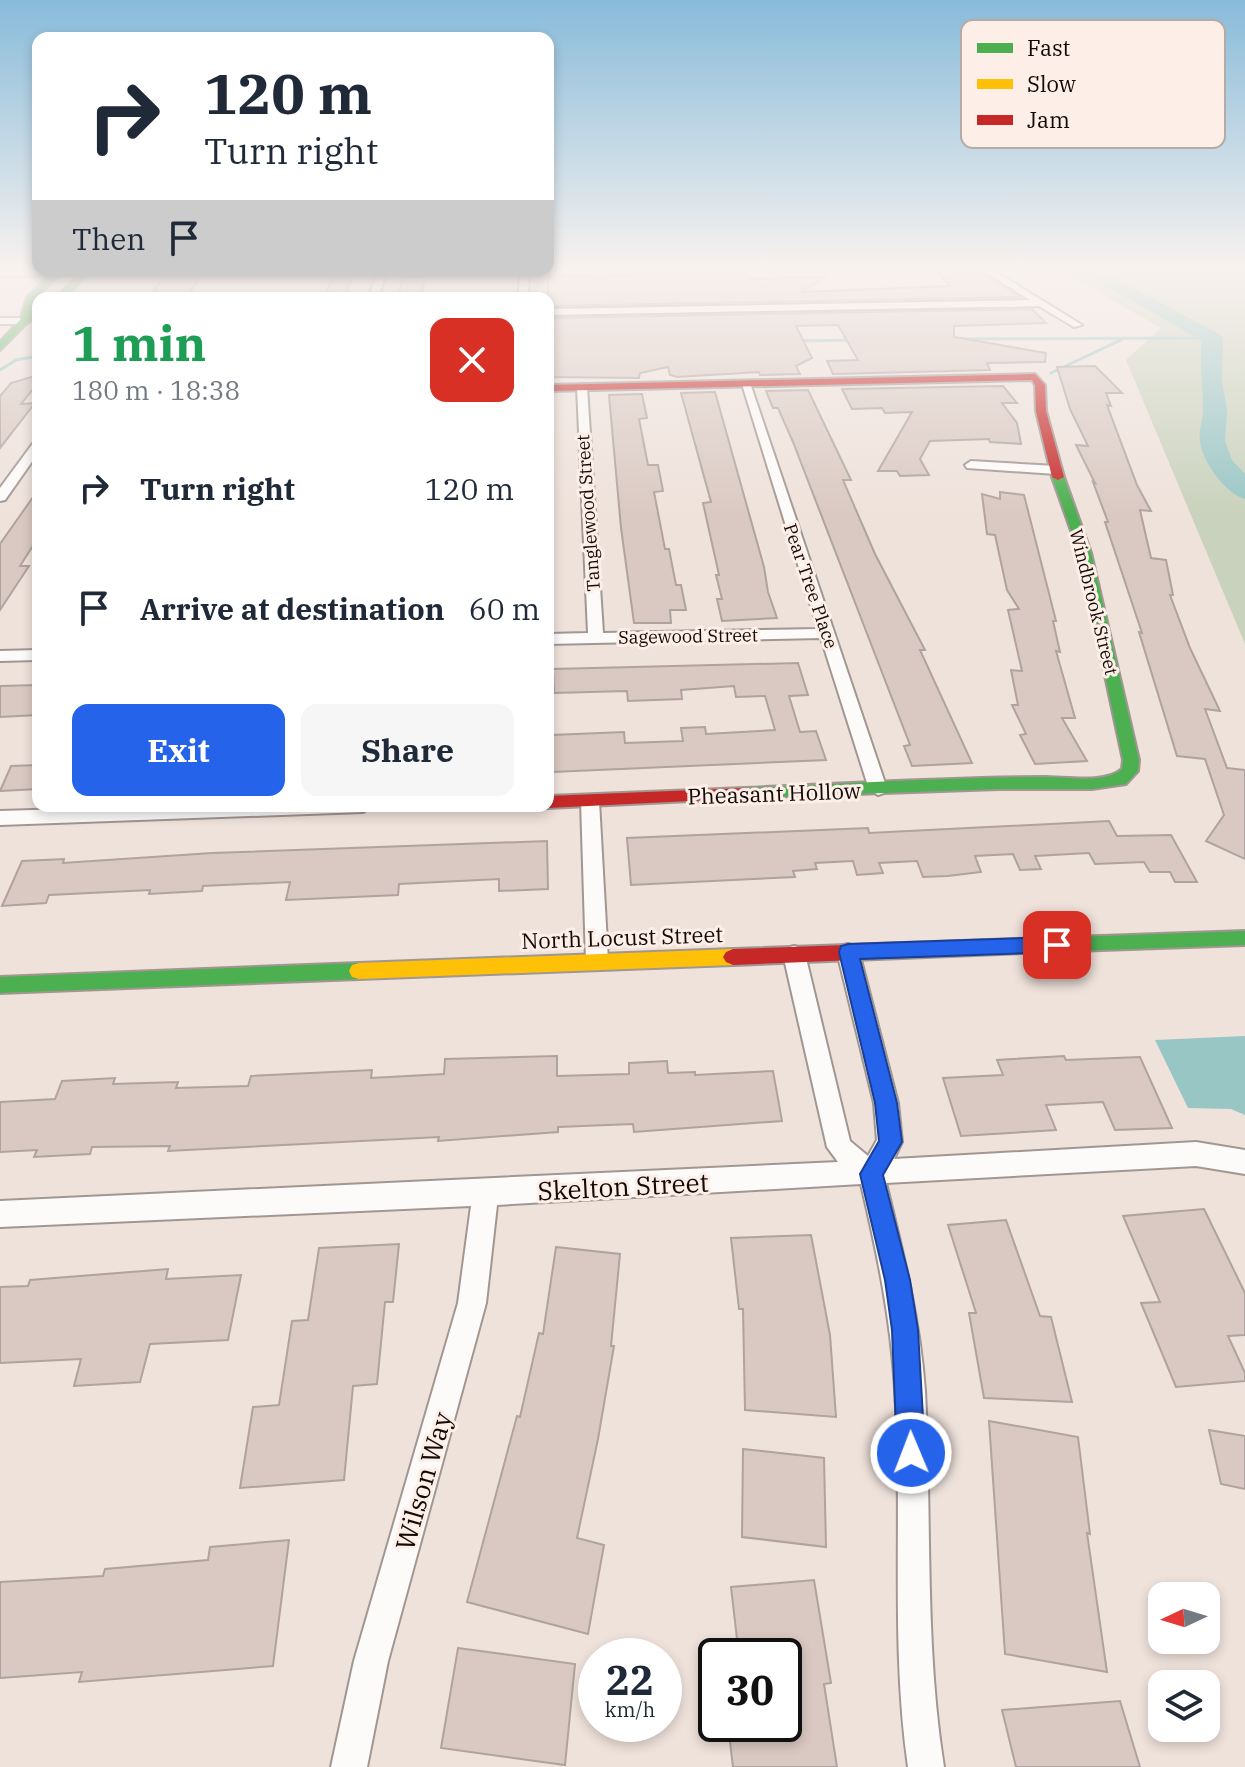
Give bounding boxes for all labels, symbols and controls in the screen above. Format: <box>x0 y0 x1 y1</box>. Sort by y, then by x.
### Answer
legend <box>961 20 1225 148</box>
text: Fast <box>1027 33 1070 62</box>
text: 120 m <box>204 57 372 129</box>
icon: right <box>72 64 176 168</box>
text: Slow <box>1027 69 1076 98</box>
text: Jam <box>1027 105 1070 134</box>
text: Turn right <box>204 127 378 174</box>
icon: arrive <box>162 216 206 260</box>
text: Then <box>72 219 146 258</box>
text: 1 min <box>72 312 206 374</box>
button: close <box>430 318 514 402</box>
text: 180 m · 18:38 <box>72 373 240 407</box>
street label: Tanglewood Street <box>571 434 605 592</box>
icon: right <box>72 466 116 510</box>
text: Turn right <box>140 469 295 508</box>
text: 120 m <box>424 469 514 508</box>
street label: Pear Tree Place <box>779 520 843 652</box>
street label: Windbrook Street <box>1065 527 1123 677</box>
icon: arrive <box>72 586 116 630</box>
text: Arrive at destination <box>140 589 445 628</box>
text: 60 m <box>469 589 540 628</box>
street label: Sagewood Street <box>618 623 758 649</box>
button: Exit <box>72 704 285 796</box>
button: Share <box>301 704 514 796</box>
street label: Pheasant Hollow <box>687 775 861 811</box>
pin <box>1023 911 1091 979</box>
street label: North Locust Street <box>521 919 724 955</box>
icon: arrive <box>1035 923 1079 967</box>
street label: Skelton Street <box>537 1165 709 1207</box>
street label: Wilson Way <box>387 1408 459 1554</box>
position arrow <box>869 1411 953 1495</box>
north arrow <box>1148 1582 1220 1654</box>
map controls <box>1148 1582 1220 1742</box>
speed limit sign: 30 <box>698 1638 802 1742</box>
text: 22 <box>606 1654 654 1706</box>
button: layers <box>1148 1670 1220 1742</box>
text: km/h <box>605 1696 655 1723</box>

